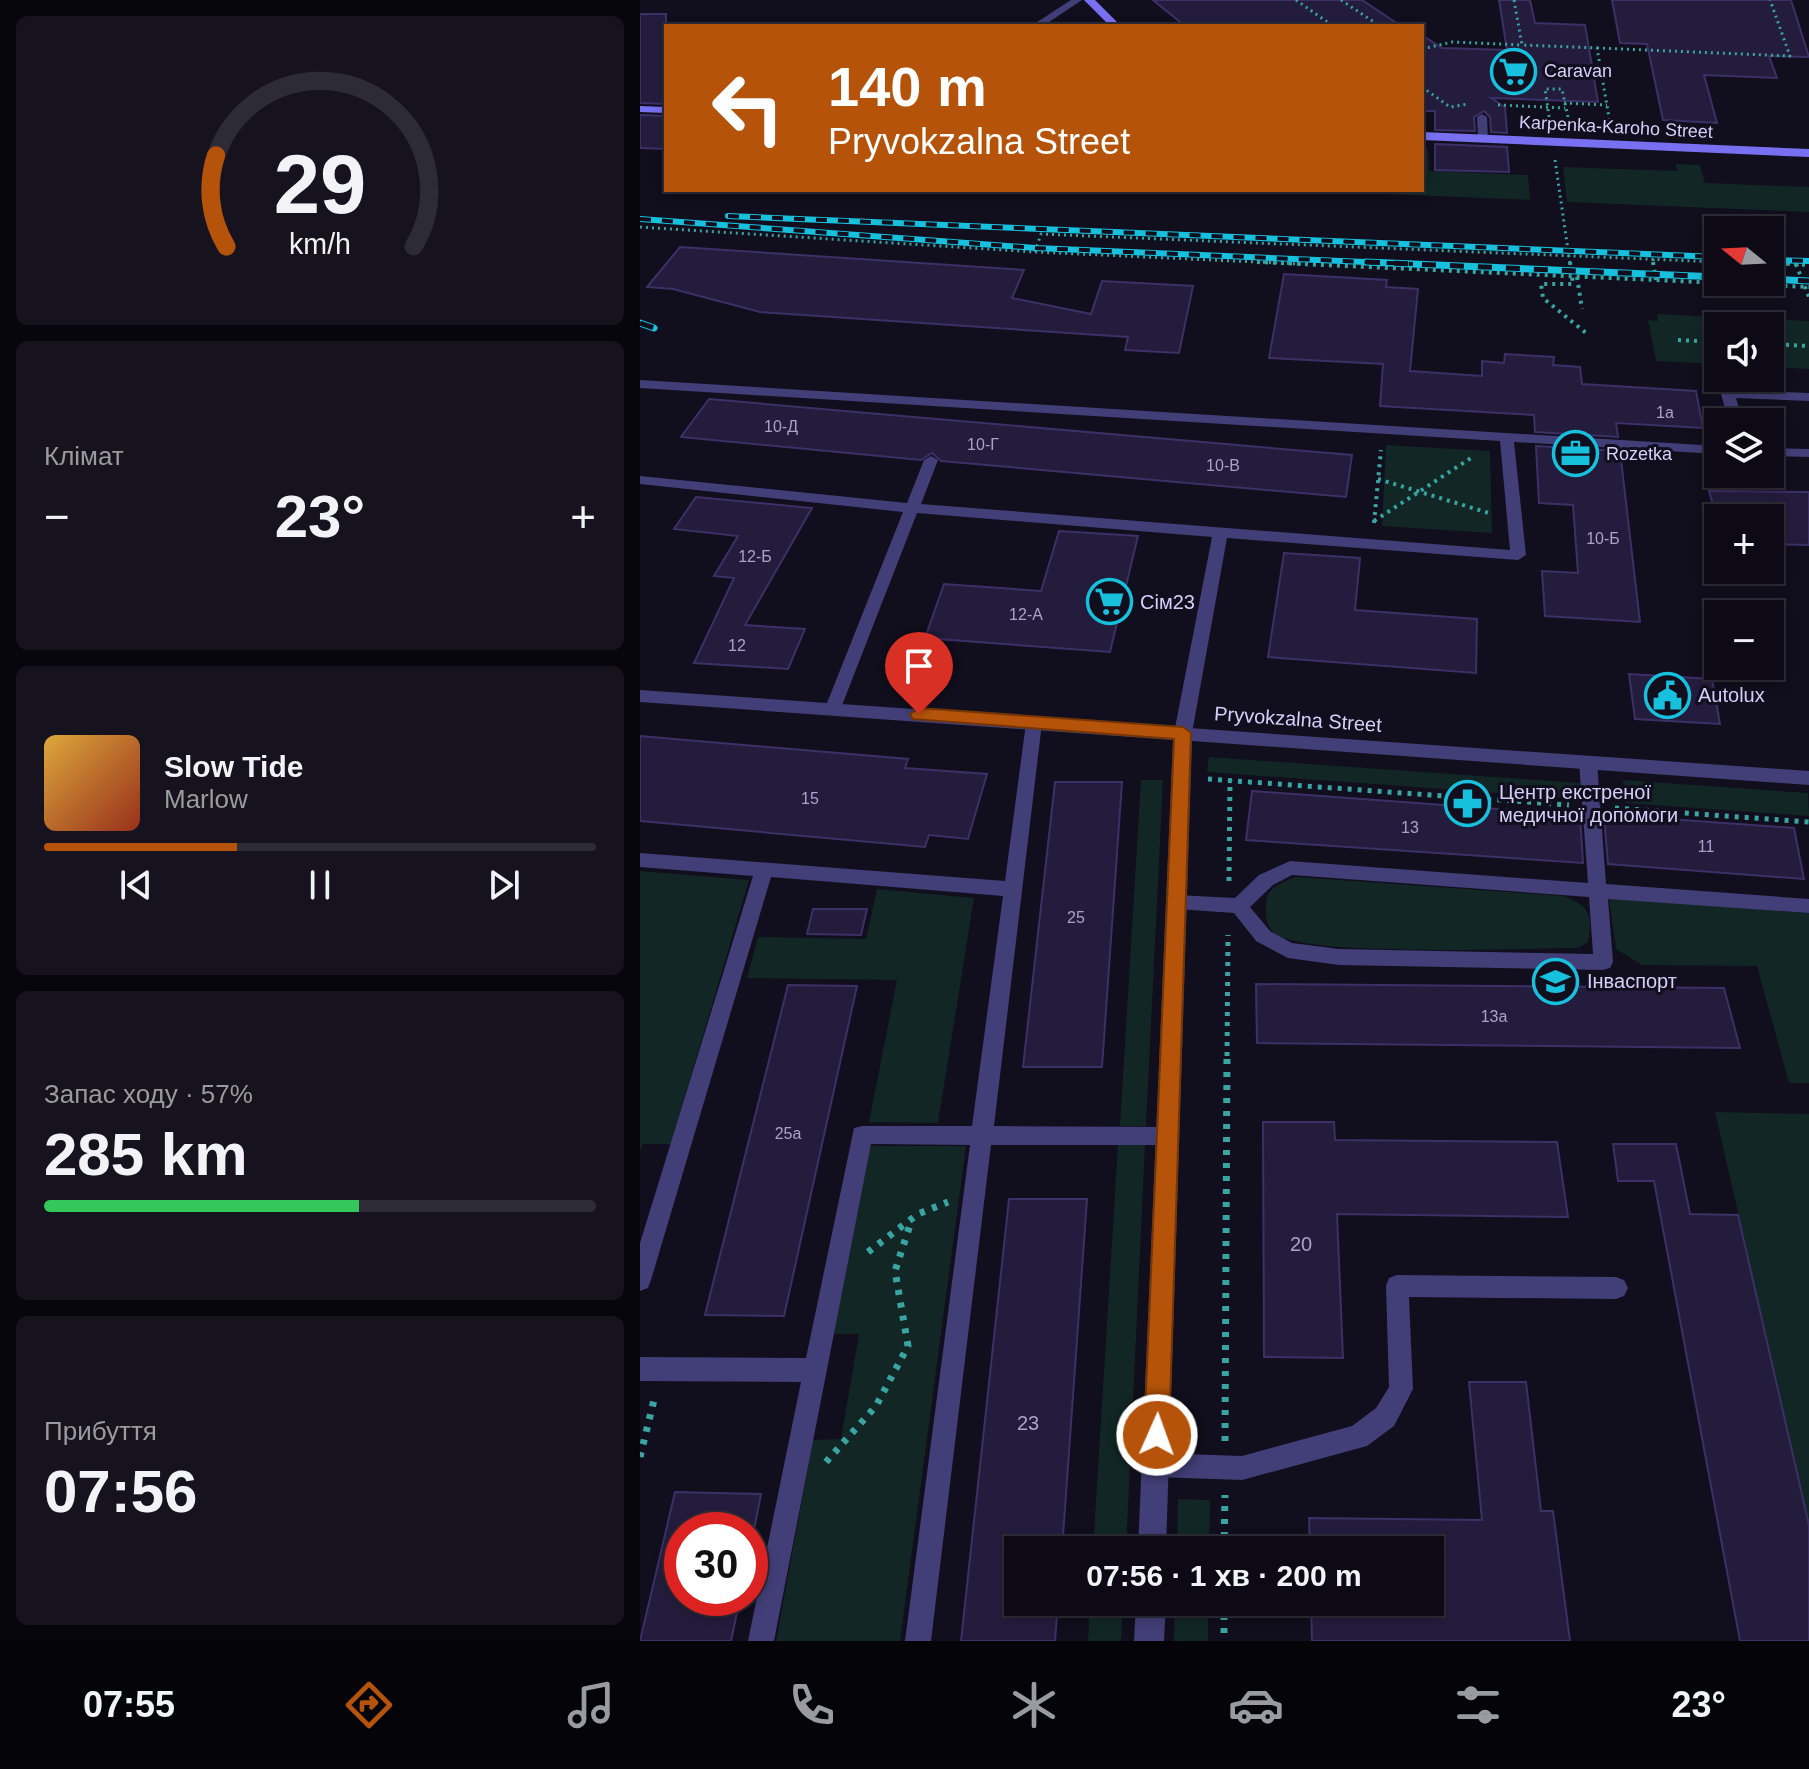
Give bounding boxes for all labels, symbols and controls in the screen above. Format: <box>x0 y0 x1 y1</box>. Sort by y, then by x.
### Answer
supermarket icon: Caravan <box>1489 47 1537 95</box>
text: 140 m <box>828 55 987 118</box>
icon: left <box>696 56 800 160</box>
place label: Caravan <box>1544 61 1612 81</box>
street label: Karpenka-Karoho Street <box>1519 112 1713 142</box>
text: Pryvokzalna Street <box>828 121 1130 162</box>
text: 29 <box>274 137 366 230</box>
north arrow <box>1704 216 1784 296</box>
map controls <box>1704 216 1784 680</box>
text: km/h <box>289 228 351 260</box>
button: sound <box>1704 312 1784 392</box>
house number: 1а <box>1656 404 1674 421</box>
button: layers <box>1704 408 1784 488</box>
house number: 10-Д <box>764 418 798 435</box>
office icon: Rozetka <box>1551 430 1599 478</box>
house number: 10-Г <box>967 436 999 453</box>
text: Клімат <box>44 441 124 471</box>
place label: Rozetka <box>1606 444 1673 464</box>
house number: 10-В <box>1206 457 1240 474</box>
text: 23° <box>275 483 365 550</box>
text: − <box>44 492 70 541</box>
text: + <box>570 492 596 541</box>
button: + <box>1704 504 1784 584</box>
house number: 10-Б <box>1586 530 1620 547</box>
house number: 12-Б <box>738 548 772 565</box>
supermarket icon: Сім23 <box>1085 578 1133 626</box>
place label: Сім23 <box>1140 591 1195 613</box>
button: − <box>1704 600 1784 680</box>
house number: 12-А <box>1009 606 1043 623</box>
pin <box>885 632 953 714</box>
house number: 12 <box>728 637 746 654</box>
icon: arrive <box>897 644 941 688</box>
public building icon: Autolux <box>1643 671 1691 719</box>
place label: Autolux <box>1698 684 1765 706</box>
street label: Pryvokzalna Street <box>1214 702 1383 736</box>
text: Slow Tide <box>164 750 303 783</box>
pharmacy icon: Центр екстреної медичної допомоги <box>1444 779 1492 827</box>
place label: Центр екстреної медичної допомоги <box>1499 781 1678 826</box>
text: Marlow <box>164 784 248 814</box>
house number: 15 <box>801 790 819 807</box>
house number: 13 <box>1401 819 1419 836</box>
house number: 11 <box>1698 838 1714 855</box>
icon: previous <box>114 863 158 907</box>
icon: pause <box>298 863 342 907</box>
icon: next <box>482 863 526 907</box>
house number: 25 <box>1067 909 1085 926</box>
school or university icon: Інваспорт <box>1532 957 1580 1005</box>
place label: Інваспорт <box>1587 970 1677 992</box>
house number: 13а <box>1481 1008 1507 1025</box>
text: Запас ходу · 57% <box>44 1079 253 1109</box>
text: 285 km <box>44 1121 248 1188</box>
house number: 25а <box>775 1125 801 1142</box>
house number: 20 <box>1290 1233 1312 1255</box>
position arrow <box>1115 1393 1199 1477</box>
house number: 23 <box>1017 1412 1039 1434</box>
text: Прибуття <box>44 1416 157 1446</box>
text: 07:56 <box>44 1458 197 1525</box>
speed limit sign: 30 <box>664 1512 768 1616</box>
text: 07:56 · 1 хв · 200 m <box>1086 1559 1362 1592</box>
icon: directions <box>341 1677 397 1733</box>
icon: music <box>563 1677 619 1733</box>
icon: phone <box>784 1677 840 1733</box>
icon: climate <box>1006 1677 1062 1733</box>
icon: car <box>1228 1677 1284 1733</box>
icon: filters <box>1450 1677 1506 1733</box>
text: 07:55 <box>83 1684 175 1725</box>
text: 23° <box>1672 1684 1726 1725</box>

